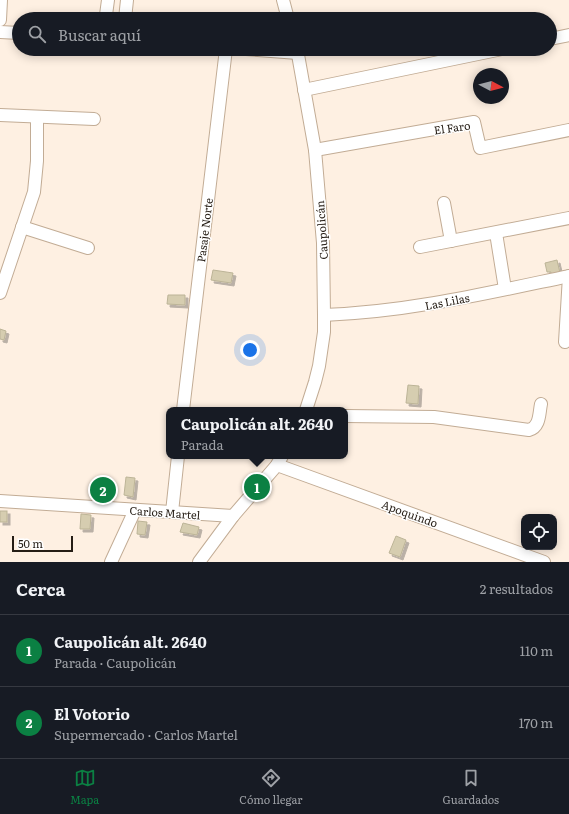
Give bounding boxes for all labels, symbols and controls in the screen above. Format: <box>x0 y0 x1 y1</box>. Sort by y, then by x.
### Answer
search box <box>12 12 557 56</box>
icon: search <box>26 23 48 45</box>
text: Buscar aquí <box>58 23 141 46</box>
north arrow <box>473 68 509 104</box>
street label: El Faro <box>433 117 471 137</box>
street label: Pasaje Norte <box>192 197 216 263</box>
street label: Caupolicán <box>311 200 331 260</box>
street label: Las Lilas <box>423 289 471 313</box>
your location <box>240 340 260 360</box>
popup <box>166 407 348 459</box>
text: Caupolicán alt. 2640 <box>181 412 333 435</box>
text: Parada <box>181 435 223 454</box>
pin: 1 <box>244 472 270 502</box>
pin: 2 <box>90 475 116 505</box>
street label: Apoquindo <box>380 495 440 531</box>
street label: Carlos Martel <box>129 502 201 522</box>
map controls <box>521 514 557 550</box>
button: locate <box>521 514 557 550</box>
scale bar <box>12 534 73 553</box>
text: 50 m <box>18 535 43 551</box>
text: Cerca <box>16 576 65 601</box>
text: 2 resultados <box>480 579 553 598</box>
text: Caupolicán alt. 2640 <box>54 630 207 653</box>
text: 1 <box>26 641 32 660</box>
text: 110 m <box>520 641 553 660</box>
text: Parada · Caupolicán <box>54 653 176 672</box>
text: El Votorio <box>54 702 130 725</box>
text: 2 <box>26 713 32 732</box>
text: 170 m <box>519 713 553 732</box>
text: Supermercado · Carlos Martel <box>54 725 238 744</box>
tab: Mapa <box>70 767 99 807</box>
tab: Cómo llegar <box>239 767 303 807</box>
tab: Guardados <box>442 767 499 807</box>

